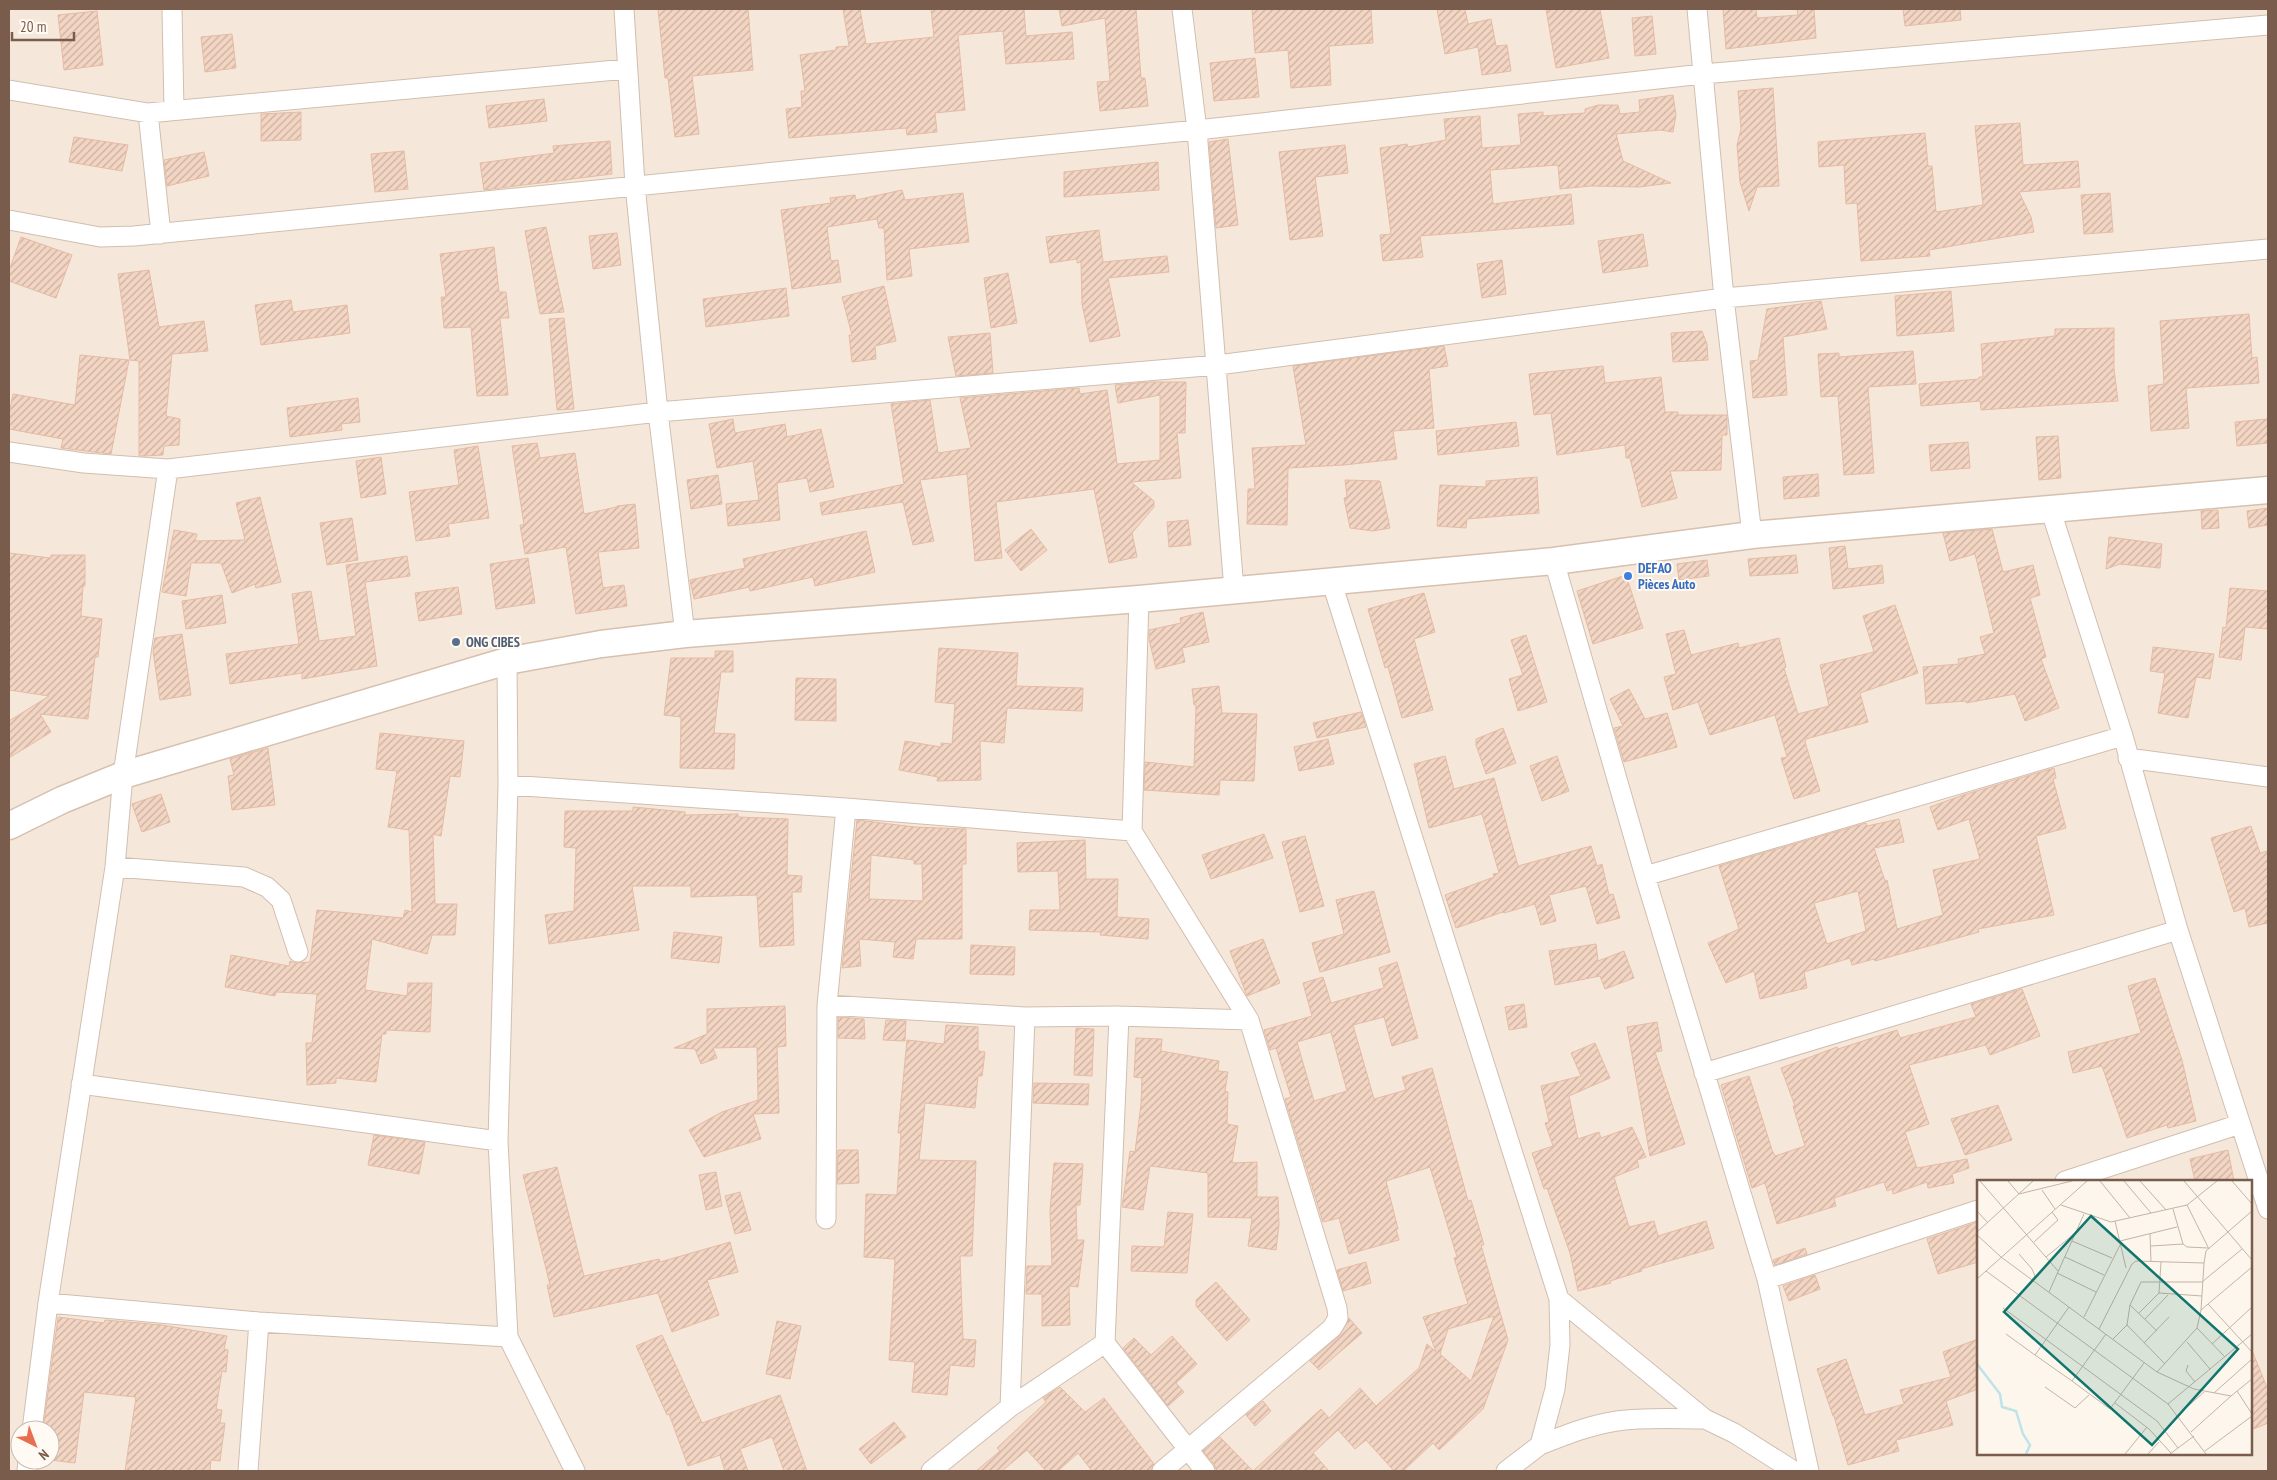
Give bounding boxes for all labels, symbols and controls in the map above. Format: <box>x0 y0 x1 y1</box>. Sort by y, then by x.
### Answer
scale bar <box>12 10 75 42</box>
text: 20 m <box>20 17 46 36</box>
place label: DEFAO Pièces Auto <box>1638 559 1695 593</box>
marker: DEFAO Pièces Auto <box>1622 570 1634 582</box>
place label: ONG CIBES <box>466 633 520 651</box>
marker: ONG CIBES <box>450 636 462 648</box>
inset map <box>1977 1180 2252 1455</box>
north arrow <box>10 1420 60 1470</box>
text: N <box>35 1445 53 1464</box>

